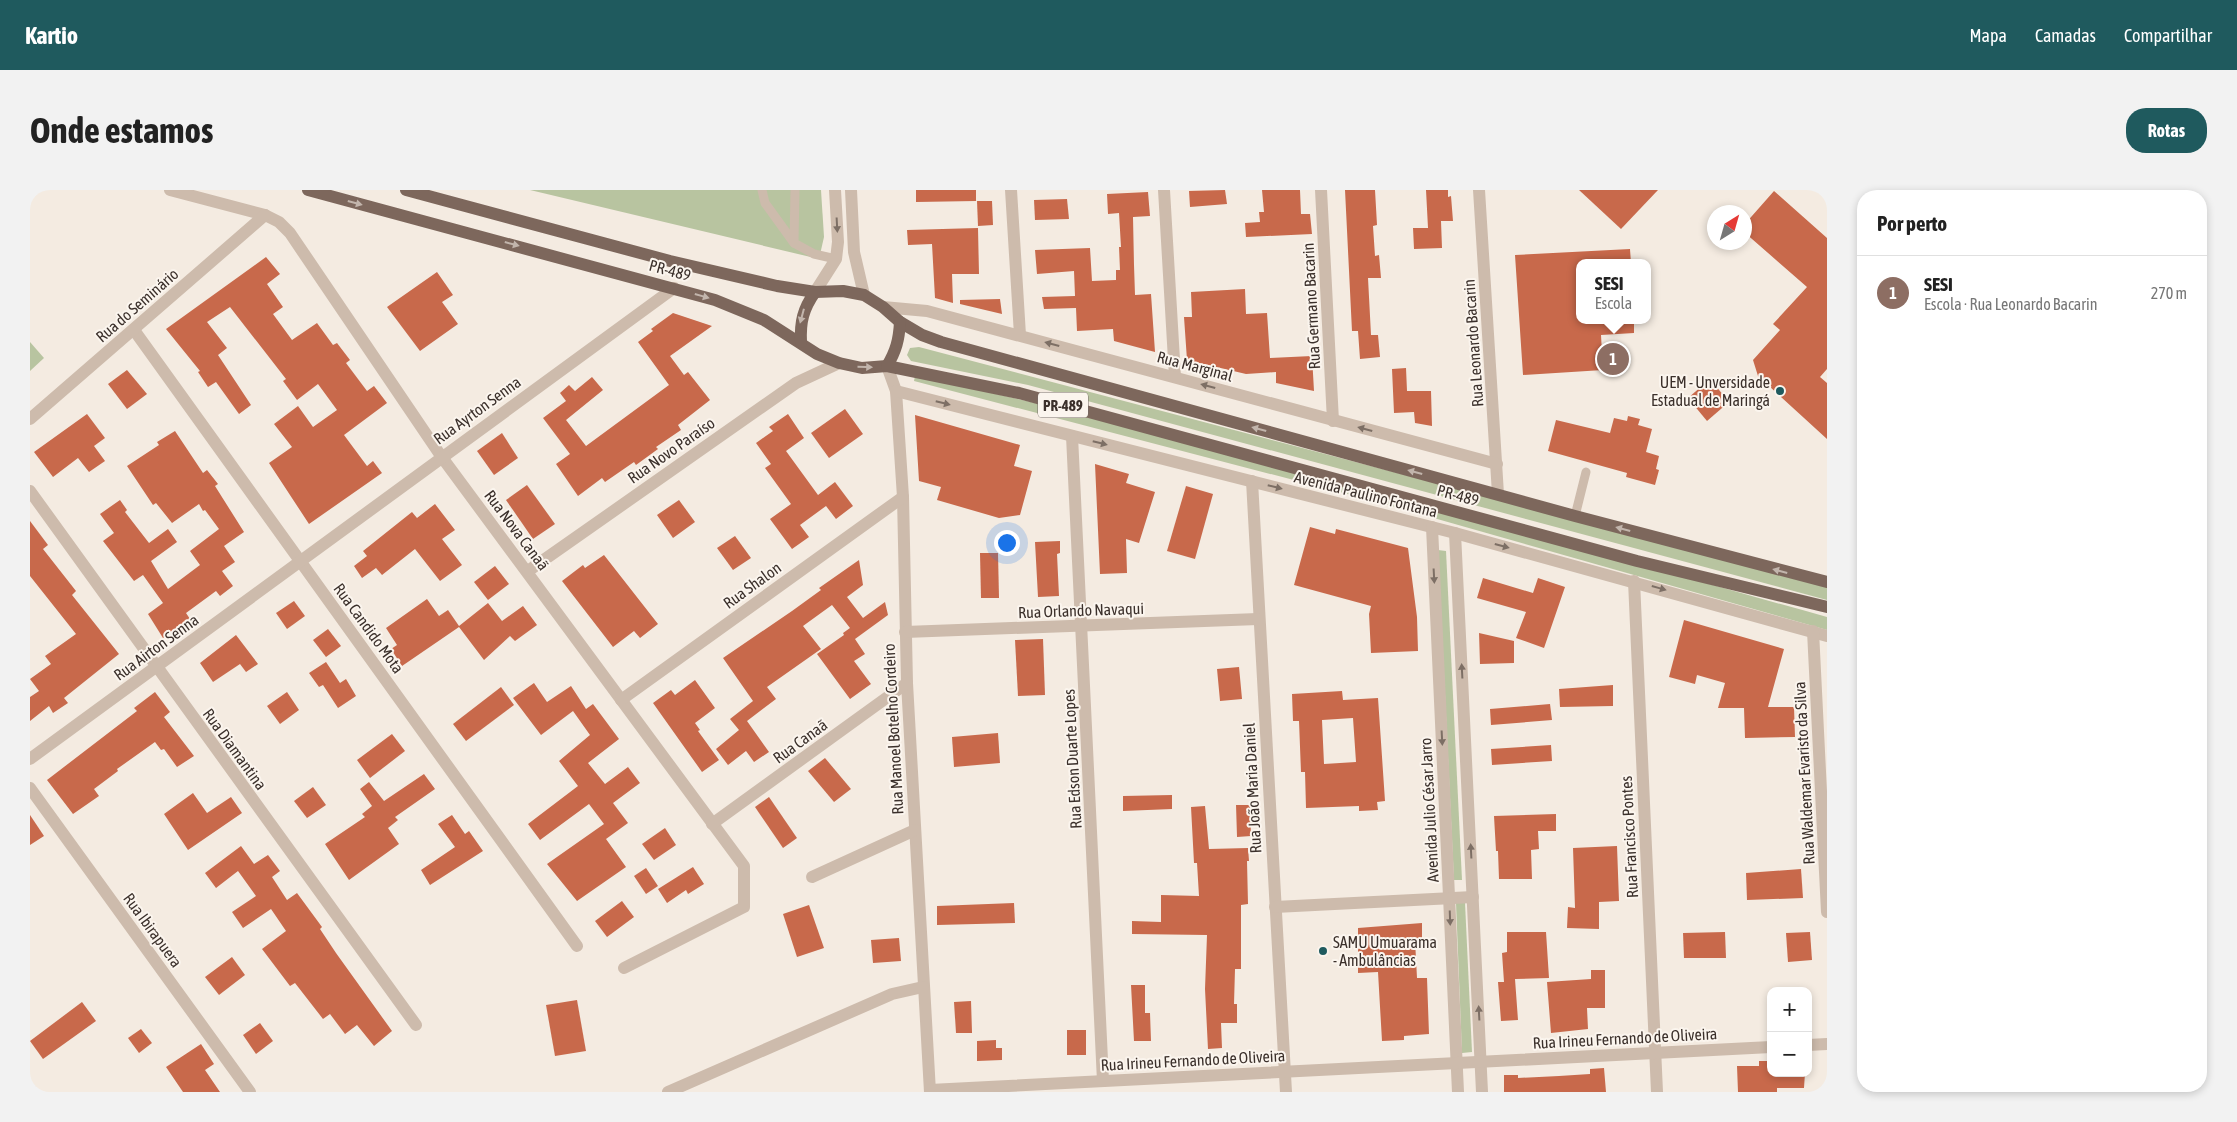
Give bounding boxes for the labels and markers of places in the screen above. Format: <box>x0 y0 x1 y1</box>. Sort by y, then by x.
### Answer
pin: 1 <box>1597 340 1629 378</box>
place label: UEM - Unversidade Estadual de Maringá <box>1651 373 1770 410</box>
marker: UEM - Unversidade Estadual de Maringá <box>1774 385 1786 397</box>
place label: SAMU Umuarama - Ambulâncias <box>1333 933 1437 969</box>
marker: SAMU Umuarama - Ambulâncias <box>1317 945 1329 957</box>

